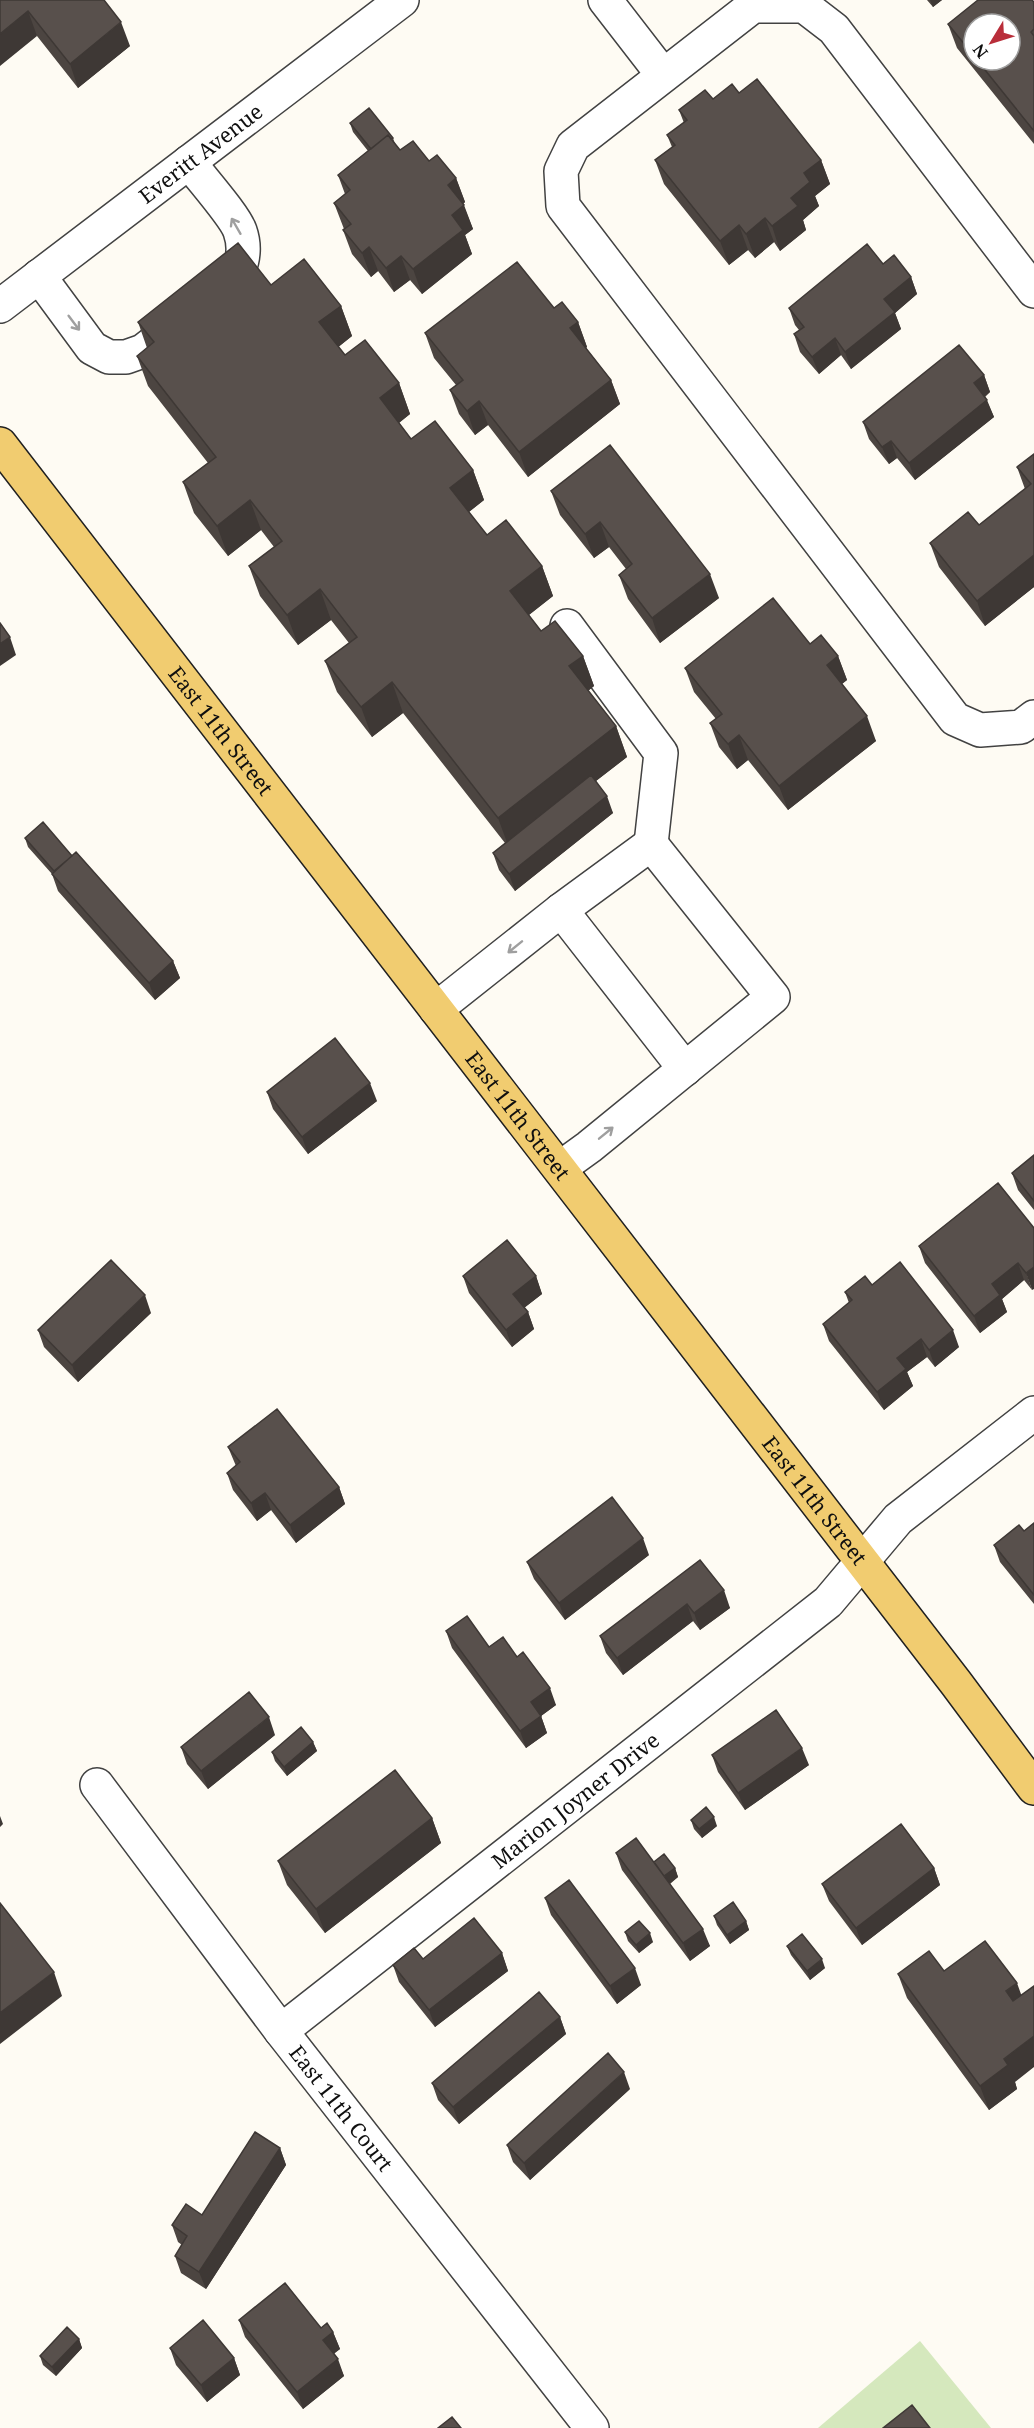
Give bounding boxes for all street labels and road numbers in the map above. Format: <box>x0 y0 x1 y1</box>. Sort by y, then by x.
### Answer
street label: Everitt Avenue <box>133 97 268 209</box>
street label: East 11th Street <box>163 660 280 801</box>
street label: East 11th Street <box>459 1045 577 1186</box>
street label: East 11th Street <box>756 1430 874 1570</box>
street label: Marion Joyner Drive <box>486 1726 665 1875</box>
street label: East 11th Court <box>283 2039 399 2177</box>

